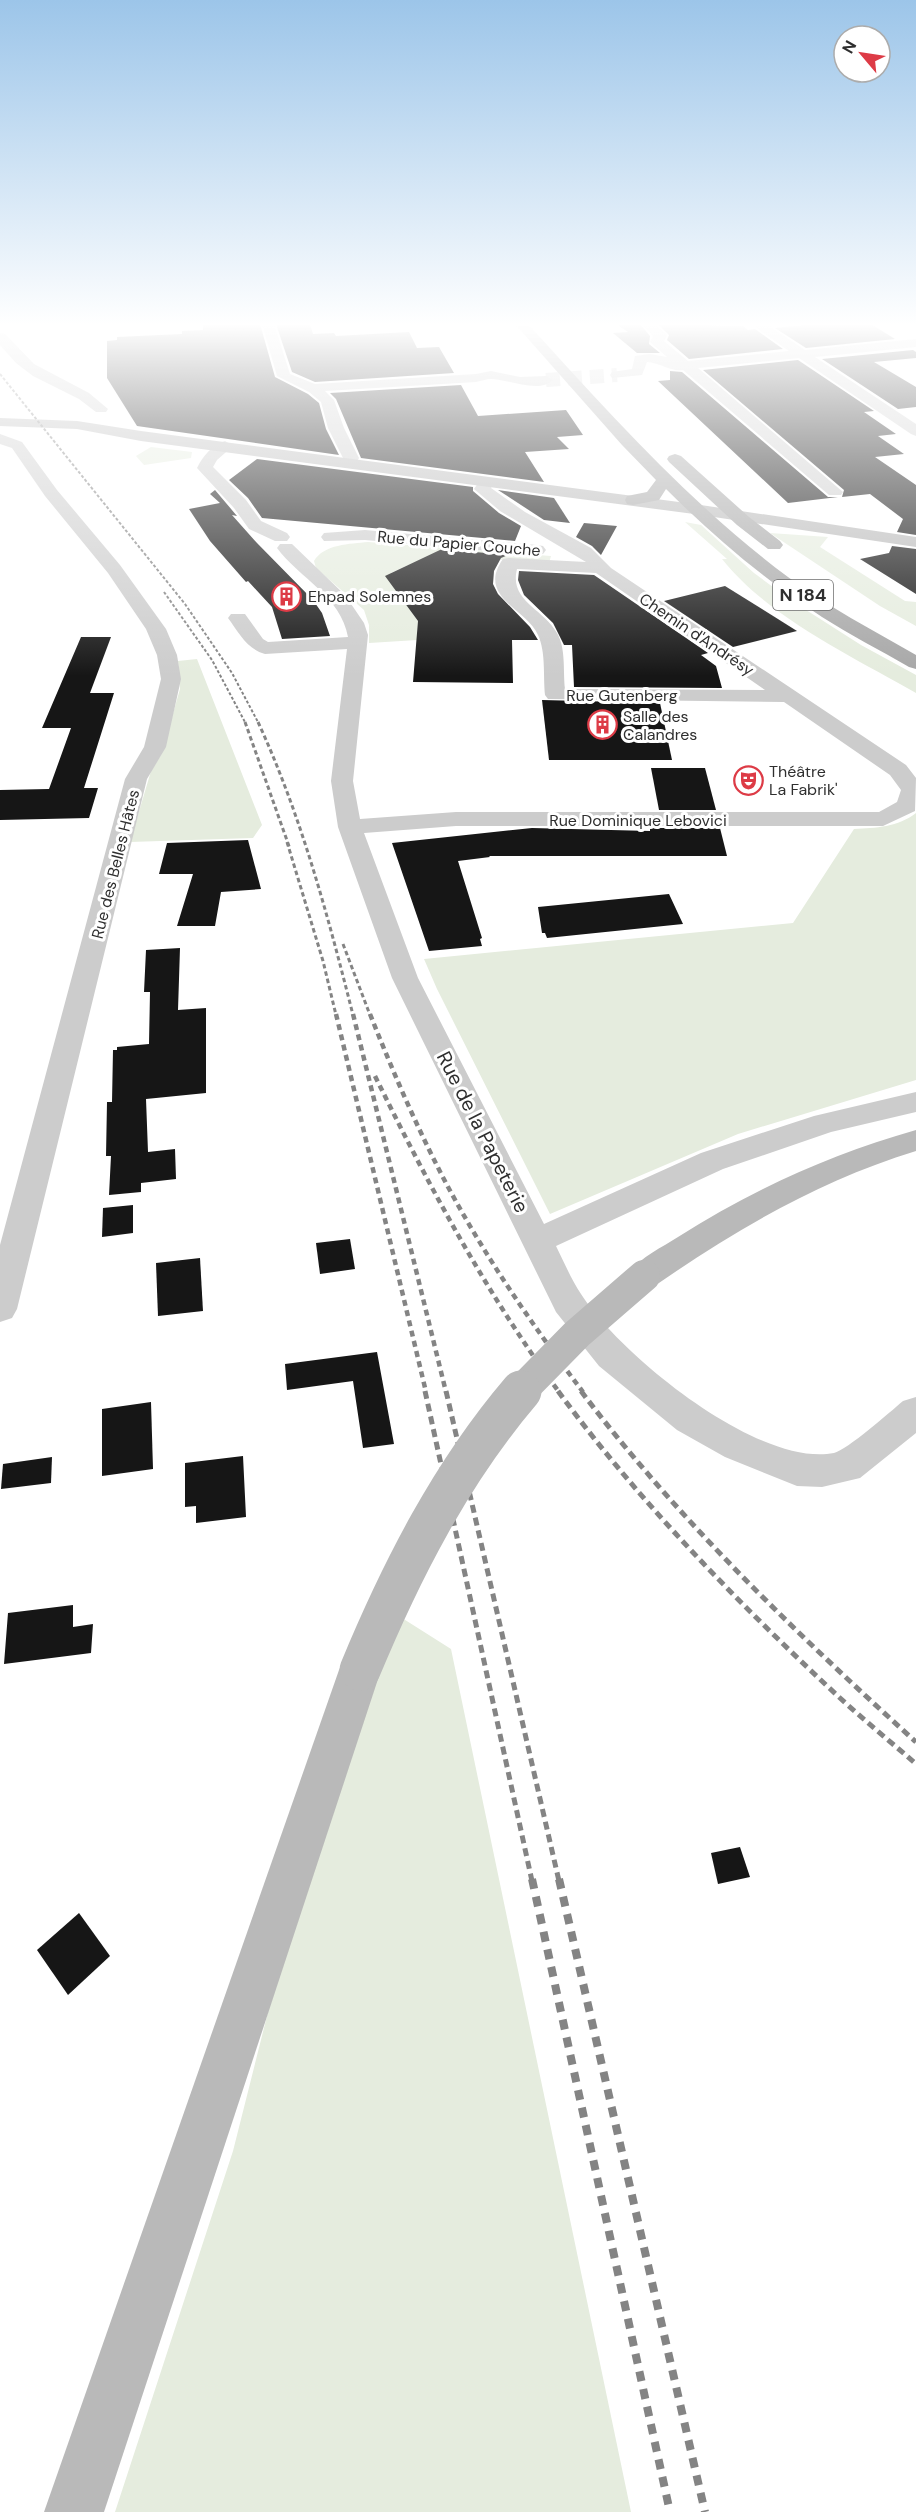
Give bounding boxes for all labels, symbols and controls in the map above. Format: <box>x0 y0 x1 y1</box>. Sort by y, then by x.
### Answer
north arrow <box>832 24 892 84</box>
text: N <box>837 37 861 57</box>
street label: Rue du Papier Couche <box>376 526 541 561</box>
building icon: Ehpad Solemnes <box>271 580 303 612</box>
road number: N 184 <box>773 580 833 610</box>
place label: Ehpad Solemnes <box>308 586 431 607</box>
street label: Chemin d'Andrésy <box>635 588 758 681</box>
street label: Rue Gutenberg <box>566 685 678 706</box>
place label: Salle des Calandres <box>623 706 697 745</box>
building icon: Salle des Calandres <box>586 709 618 741</box>
place label: Théâtre La Fabrik' <box>769 761 838 800</box>
theatre icon: Théâtre La Fabrik' <box>732 764 764 796</box>
street label: Rue des Belles Hâtes <box>87 787 144 941</box>
street label: Rue Dominique Lebovici <box>549 810 727 831</box>
street label: Rue de la Papeterie <box>431 1047 535 1217</box>

